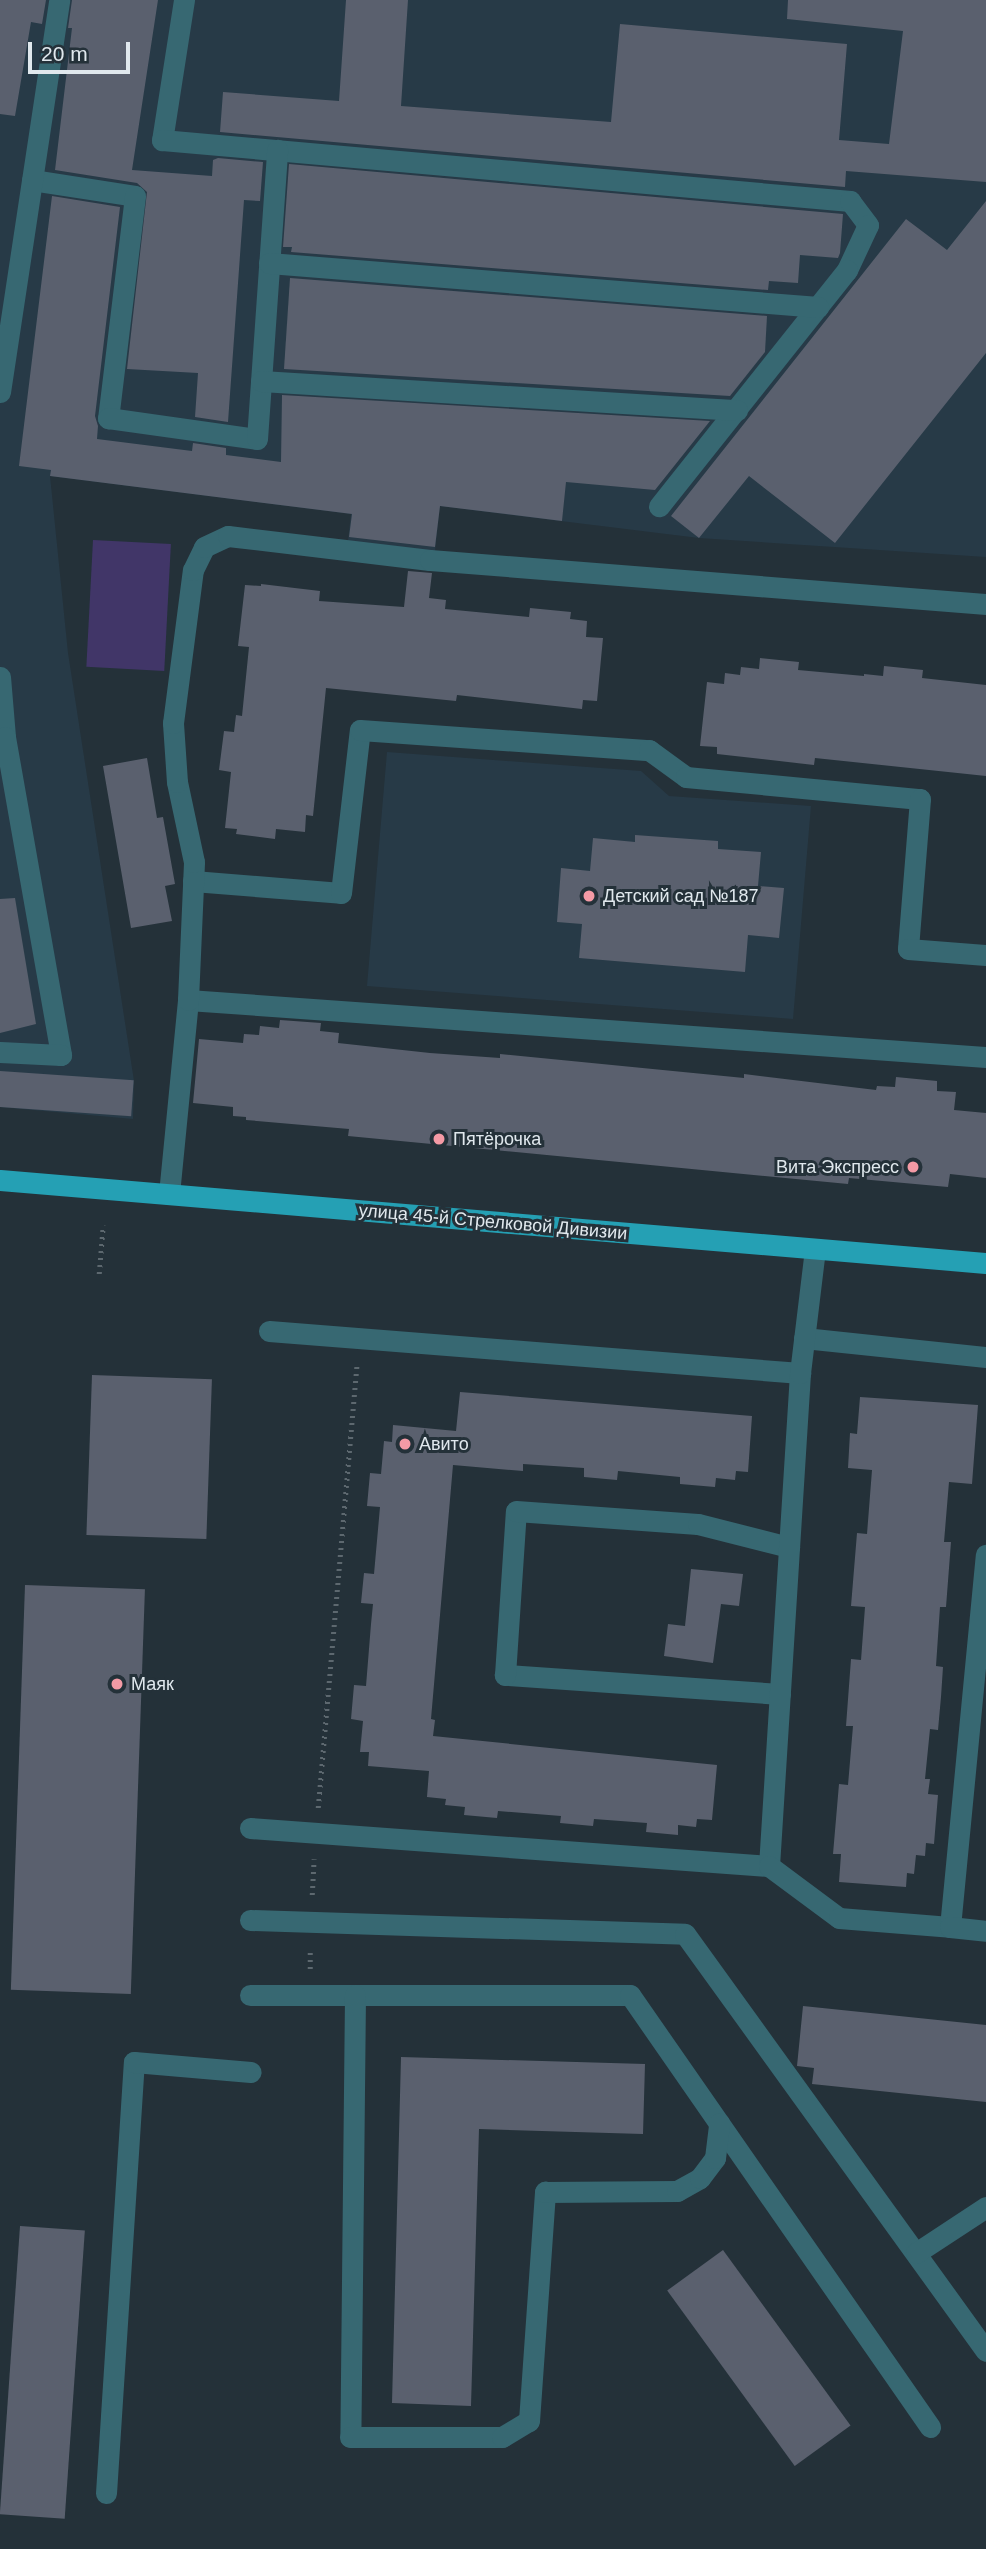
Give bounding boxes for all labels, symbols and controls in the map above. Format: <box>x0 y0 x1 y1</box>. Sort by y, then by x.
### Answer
scale bar <box>32 28 133 72</box>
text: 20 m <box>41 42 88 65</box>
place label: Детский сад №187 <box>603 885 758 907</box>
marker: Детский сад №187 <box>581 888 597 904</box>
place label: Пятёрочка <box>453 1128 541 1150</box>
marker: Пятёрочка <box>431 1131 447 1147</box>
place label: Вита Экспресс <box>776 1156 899 1178</box>
marker: Вита Экспресс <box>905 1159 921 1175</box>
street label: улица 45-й Стрелковой Дивизии <box>358 1199 628 1245</box>
place label: Авито <box>419 1433 469 1455</box>
marker: Авито <box>397 1436 413 1452</box>
place label: Маяк <box>131 1673 174 1695</box>
marker: Маяк <box>109 1676 125 1692</box>

